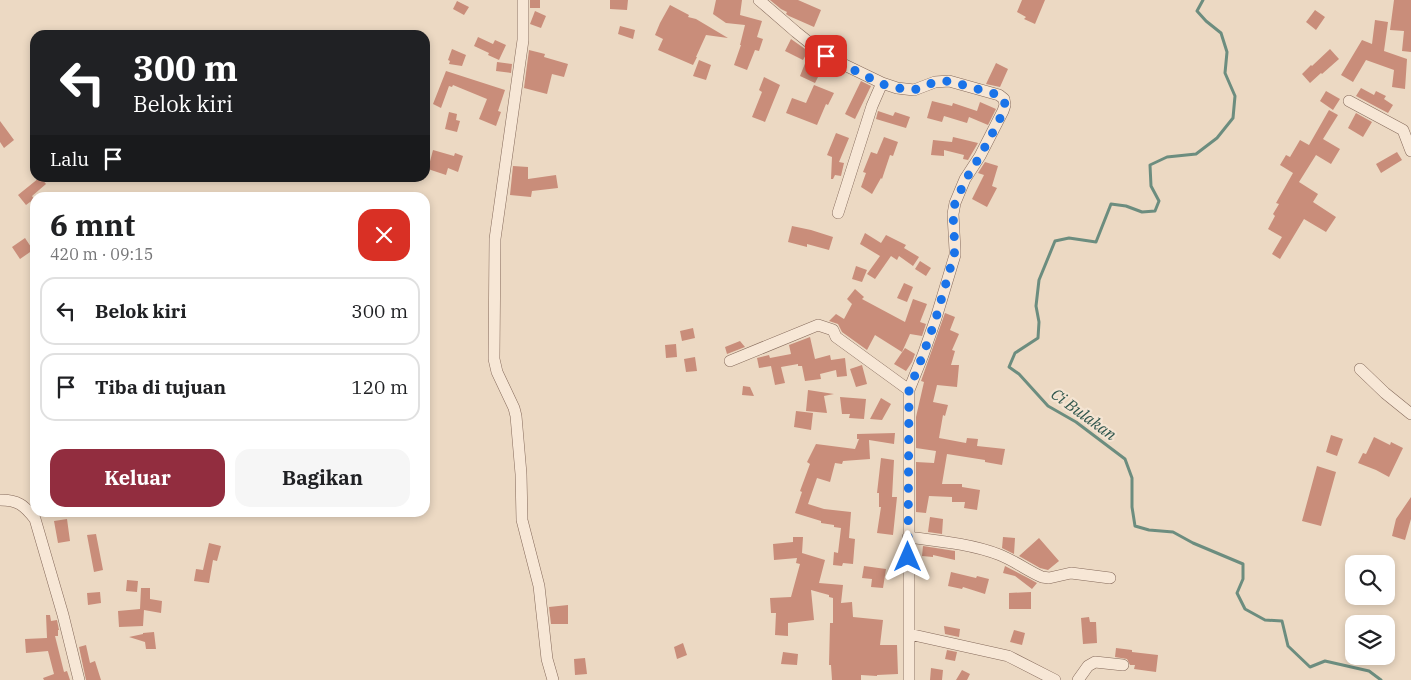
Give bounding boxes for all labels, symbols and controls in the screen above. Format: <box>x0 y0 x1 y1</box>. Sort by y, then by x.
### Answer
pin <box>805 35 847 77</box>
icon: arrive <box>812 42 840 70</box>
text: 300 m <box>133 45 238 91</box>
icon: left <box>50 50 115 115</box>
text: Belok kiri <box>133 89 233 118</box>
icon: arrive <box>99 145 127 173</box>
text: Lalu <box>50 147 89 171</box>
text: 6 mnt <box>50 205 135 244</box>
button: close <box>358 209 410 261</box>
text: 420 m · 09:15 <box>50 244 153 264</box>
icon: left <box>52 297 80 325</box>
text: Belok kiri <box>95 299 187 323</box>
text: 300 m <box>351 299 408 323</box>
icon: arrive <box>52 373 80 401</box>
text: Tiba di tujuan <box>95 375 226 399</box>
text: 120 m <box>351 375 408 399</box>
water label: Ci Bulakan <box>1047 384 1121 444</box>
button: Keluar <box>50 449 225 507</box>
button: Bagikan <box>235 449 410 507</box>
position arrow <box>881 530 933 582</box>
map controls <box>1345 555 1395 665</box>
button: search <box>1345 555 1395 605</box>
button: layers <box>1345 615 1395 665</box>

